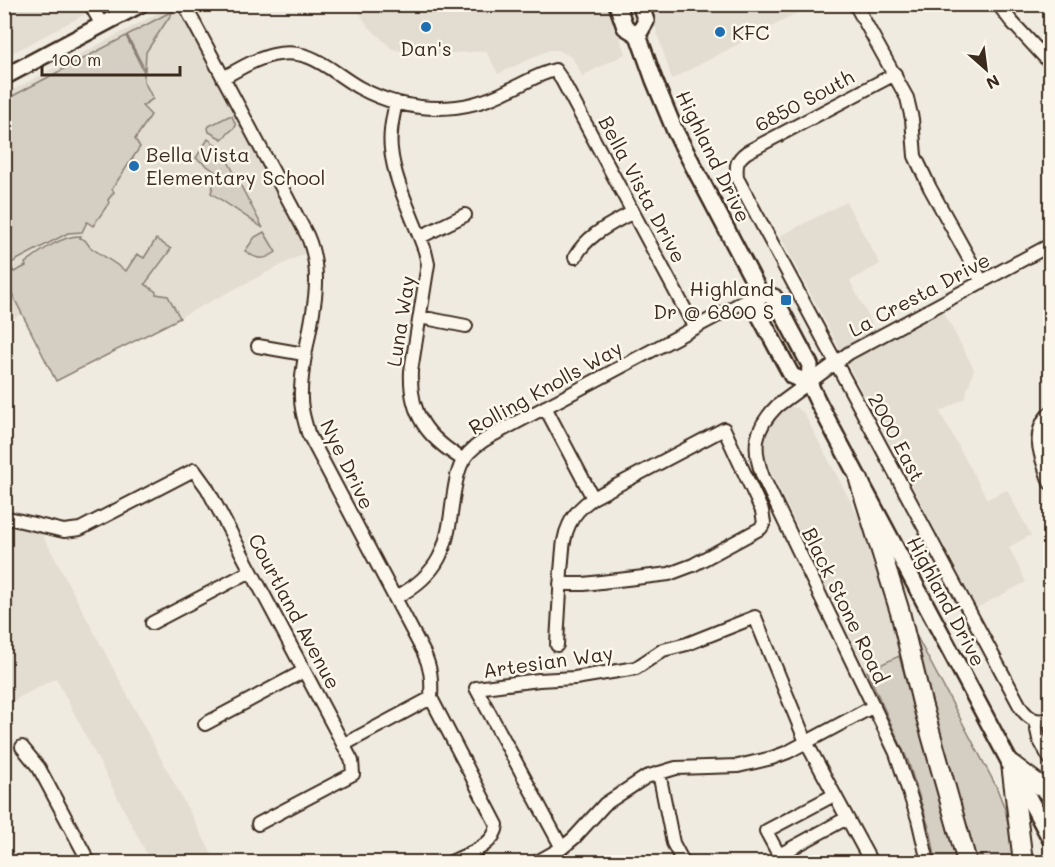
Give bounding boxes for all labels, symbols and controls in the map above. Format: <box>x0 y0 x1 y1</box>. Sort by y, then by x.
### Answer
place label: KFC <box>732 19 770 45</box>
marker: Dan's <box>419 20 433 34</box>
marker: KFC <box>713 25 727 39</box>
place label: Dan's <box>400 35 452 61</box>
scale bar <box>42 39 180 77</box>
north arrow <box>956 39 1016 99</box>
text: 100 m <box>51 47 101 71</box>
street label: 6850 South <box>750 63 858 137</box>
text: N <box>983 71 1004 95</box>
street label: Highland Drive <box>671 86 757 226</box>
street label: Bella Vista Drive <box>593 111 693 267</box>
place label: Bella Vista Elementary School <box>146 141 325 190</box>
marker: Bella Vista Elementary School <box>127 159 141 173</box>
street label: La Cresta Drive <box>844 246 994 342</box>
street label: Luna Way <box>380 274 420 368</box>
place label: Highland Dr @ 6800 S <box>653 275 774 324</box>
marker: Highland Dr @ 6800 S <box>779 293 793 307</box>
street label: Rolling Knolls Way <box>464 334 626 440</box>
street label: 2000 East <box>863 388 931 486</box>
street label: Nye Drive <box>315 415 381 513</box>
street label: Black Stone Road <box>797 523 895 687</box>
street label: Courtland Avenue <box>243 529 347 693</box>
street label: Highland Drive <box>902 531 992 671</box>
street label: Artesian Way <box>481 639 615 683</box>

